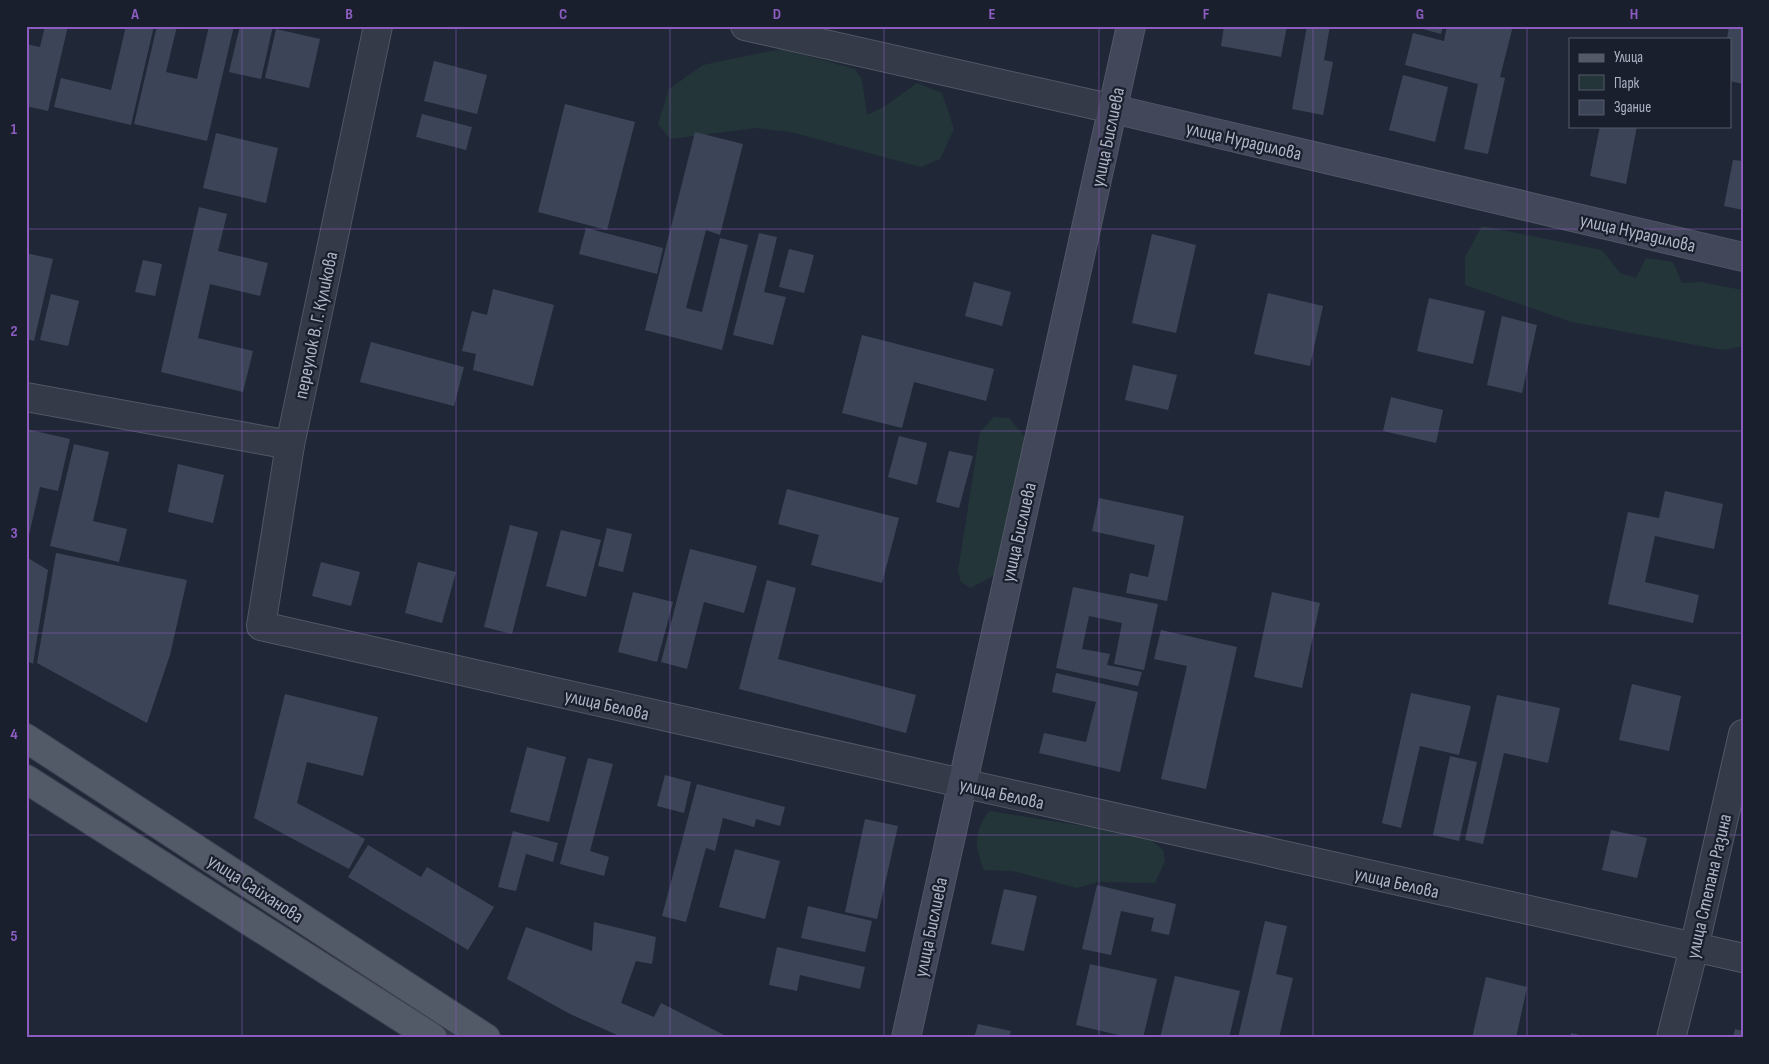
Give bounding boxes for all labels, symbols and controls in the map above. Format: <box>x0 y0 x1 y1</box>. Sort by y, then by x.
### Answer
text: A <box>130 5 139 24</box>
text: B <box>345 5 353 24</box>
text: C <box>559 5 567 24</box>
text: D <box>773 5 781 24</box>
text: E <box>989 5 996 24</box>
text: F <box>1203 5 1210 24</box>
text: G <box>1416 5 1424 24</box>
text: H <box>1630 5 1638 24</box>
legend <box>1569 38 1732 128</box>
text: Улица <box>1614 48 1643 67</box>
text: Парк <box>1614 74 1640 93</box>
street label: улица Бислиева <box>1087 85 1130 189</box>
text: Здание <box>1614 98 1651 117</box>
street label: улица Нурадилова <box>1184 117 1304 166</box>
text: 1 <box>11 120 18 139</box>
street label: улица Нурадилова <box>1578 209 1698 258</box>
street label: переулок В. Г. Куликова <box>290 250 343 401</box>
text: 2 <box>10 322 18 341</box>
street label: улица Бислиева <box>997 480 1042 584</box>
text: 3 <box>10 524 18 543</box>
street label: улица Белова <box>562 685 651 726</box>
text: 4 <box>10 725 18 744</box>
street label: улица Белова <box>957 774 1046 815</box>
street label: улица Степана Разина <box>1682 812 1737 961</box>
street label: улица Сайханова <box>203 850 307 929</box>
street label: улица Белова <box>1352 863 1441 904</box>
street label: улица Бислиева <box>910 875 953 979</box>
text: 5 <box>10 927 18 946</box>

